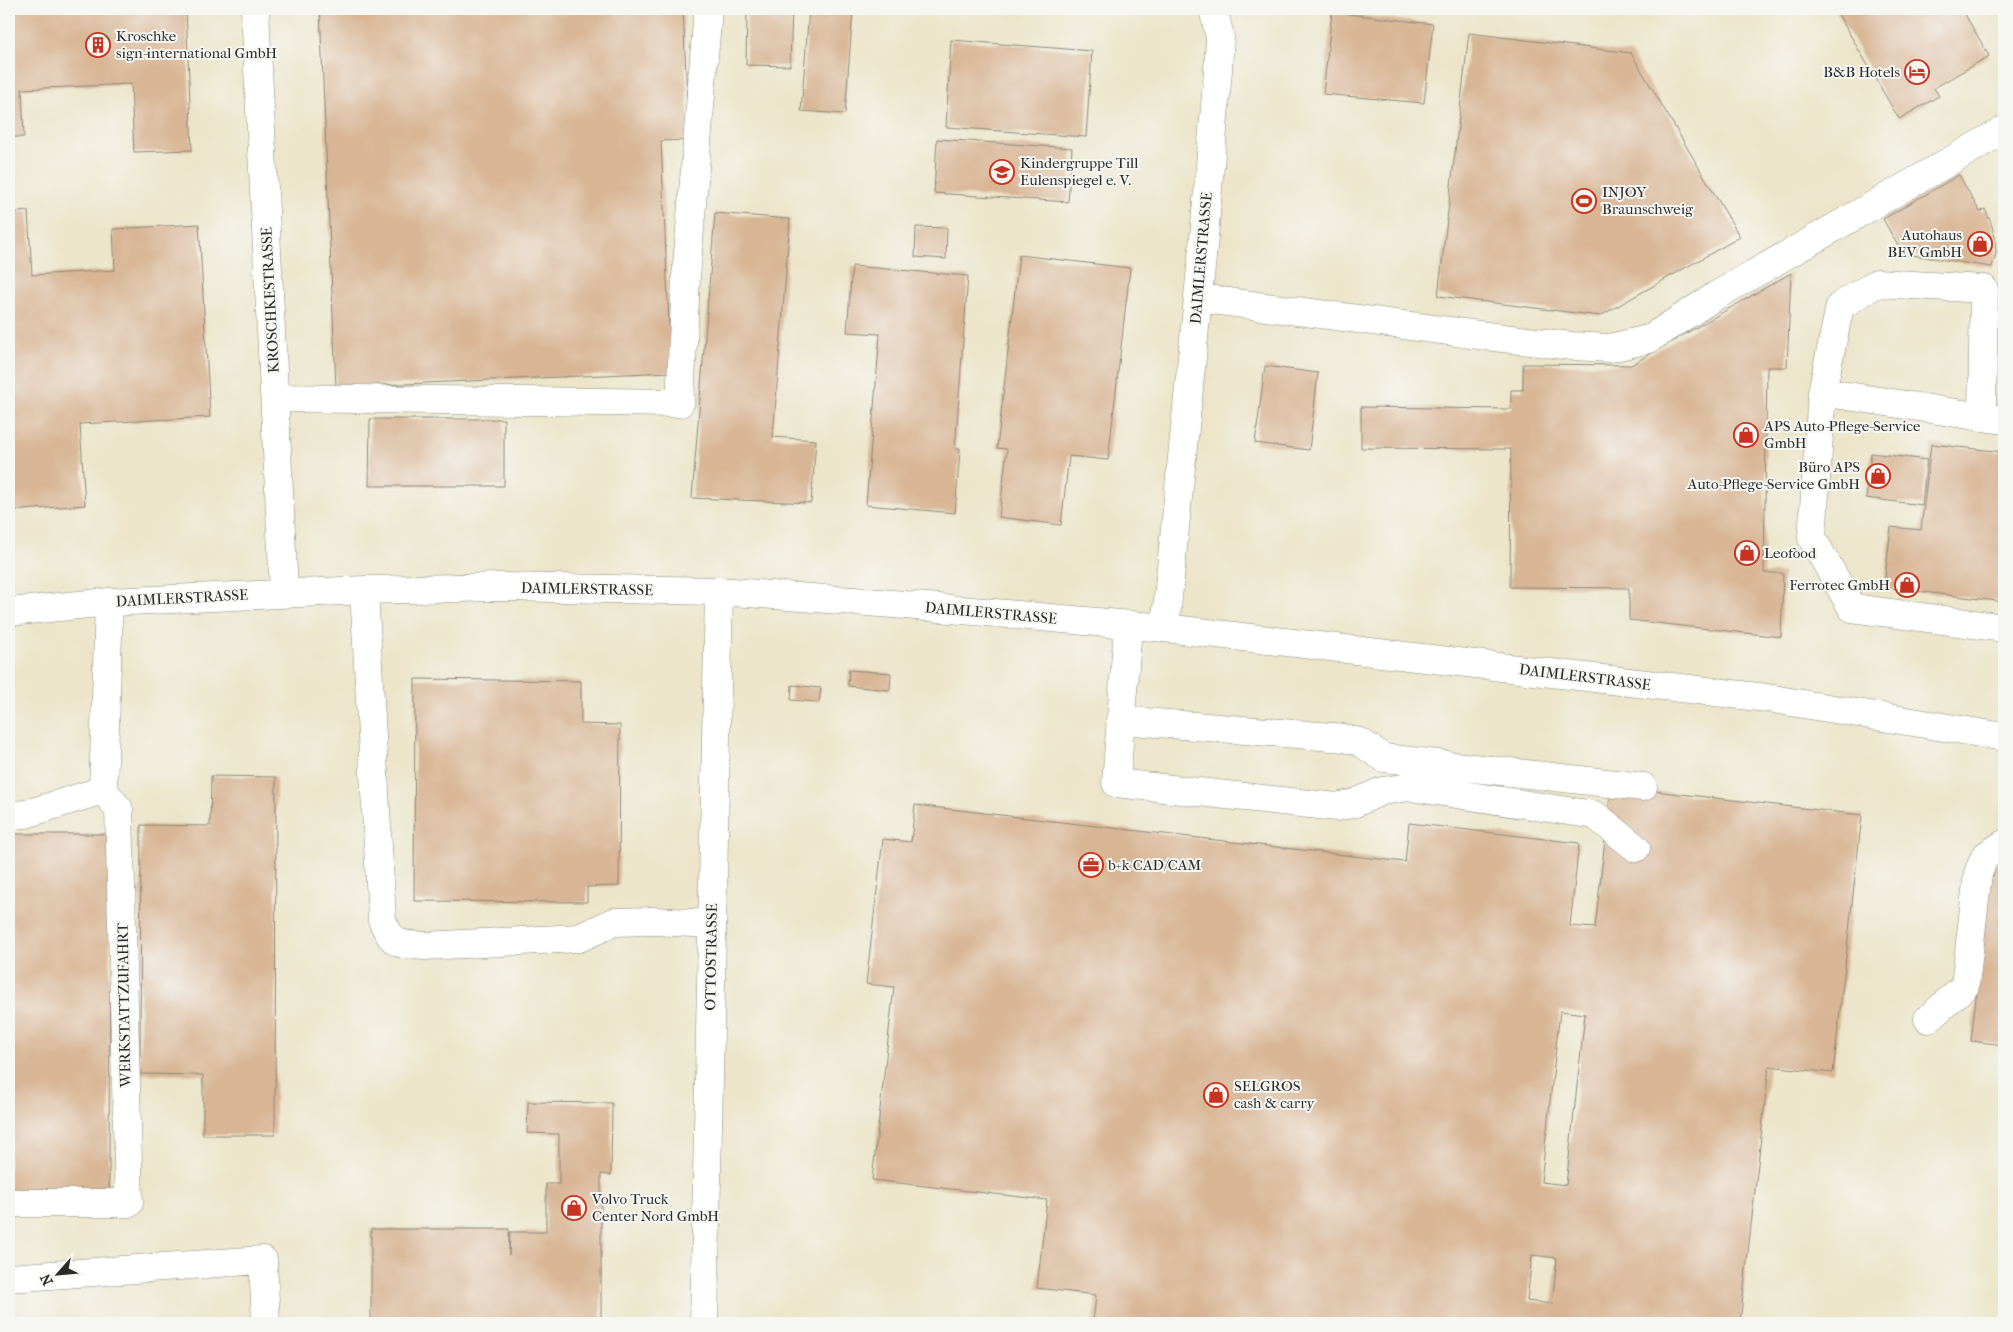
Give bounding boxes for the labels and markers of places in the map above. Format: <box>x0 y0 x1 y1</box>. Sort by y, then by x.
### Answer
place label: Kroschke sign-international GmbH <box>116 27 277 62</box>
building icon: Kroschke sign-international GmbH <box>85 32 111 58</box>
hotel icon: B&B Hotels <box>1904 59 1930 85</box>
place label: B&B Hotels <box>1823 63 1900 81</box>
place label: Kindergruppe Till Eulenspiegel e. V. <box>1020 154 1138 189</box>
school or university icon: Kindergruppe Till Eulenspiegel e. V. <box>989 159 1015 185</box>
place label: INJOY Braunschweig <box>1602 183 1694 218</box>
sports icon: INJOY Braunschweig <box>1571 188 1597 214</box>
place label: Autohaus BEV GmbH <box>1888 226 1962 261</box>
shop icon: Autohaus BEV GmbH <box>1967 231 1993 257</box>
place label: APS Auto-Pflege-Service GmbH <box>1763 417 1921 452</box>
shop icon: APS Auto-Pflege-Service GmbH <box>1733 422 1759 448</box>
place label: Büro APS Auto-Pflege-Service GmbH <box>1687 458 1860 493</box>
shop icon: Büro APS Auto-Pflege-Service GmbH <box>1865 463 1891 489</box>
shop icon: Leofood <box>1734 540 1760 566</box>
place label: Leofood <box>1764 544 1817 562</box>
shop icon: Ferrotec GmbH <box>1894 572 1920 598</box>
place label: Ferrotec GmbH <box>1789 576 1890 594</box>
office icon: b+k CAD/CAM <box>1078 852 1104 878</box>
place label: b+k CAD/CAM <box>1107 856 1202 874</box>
place label: SELGROS cash & carry <box>1234 1077 1316 1112</box>
shop icon: SELGROS cash & carry <box>1203 1082 1229 1108</box>
place label: Volvo Truck Center Nord GmbH <box>591 1190 719 1225</box>
shop icon: Volvo Truck Center Nord GmbH <box>561 1195 587 1221</box>

